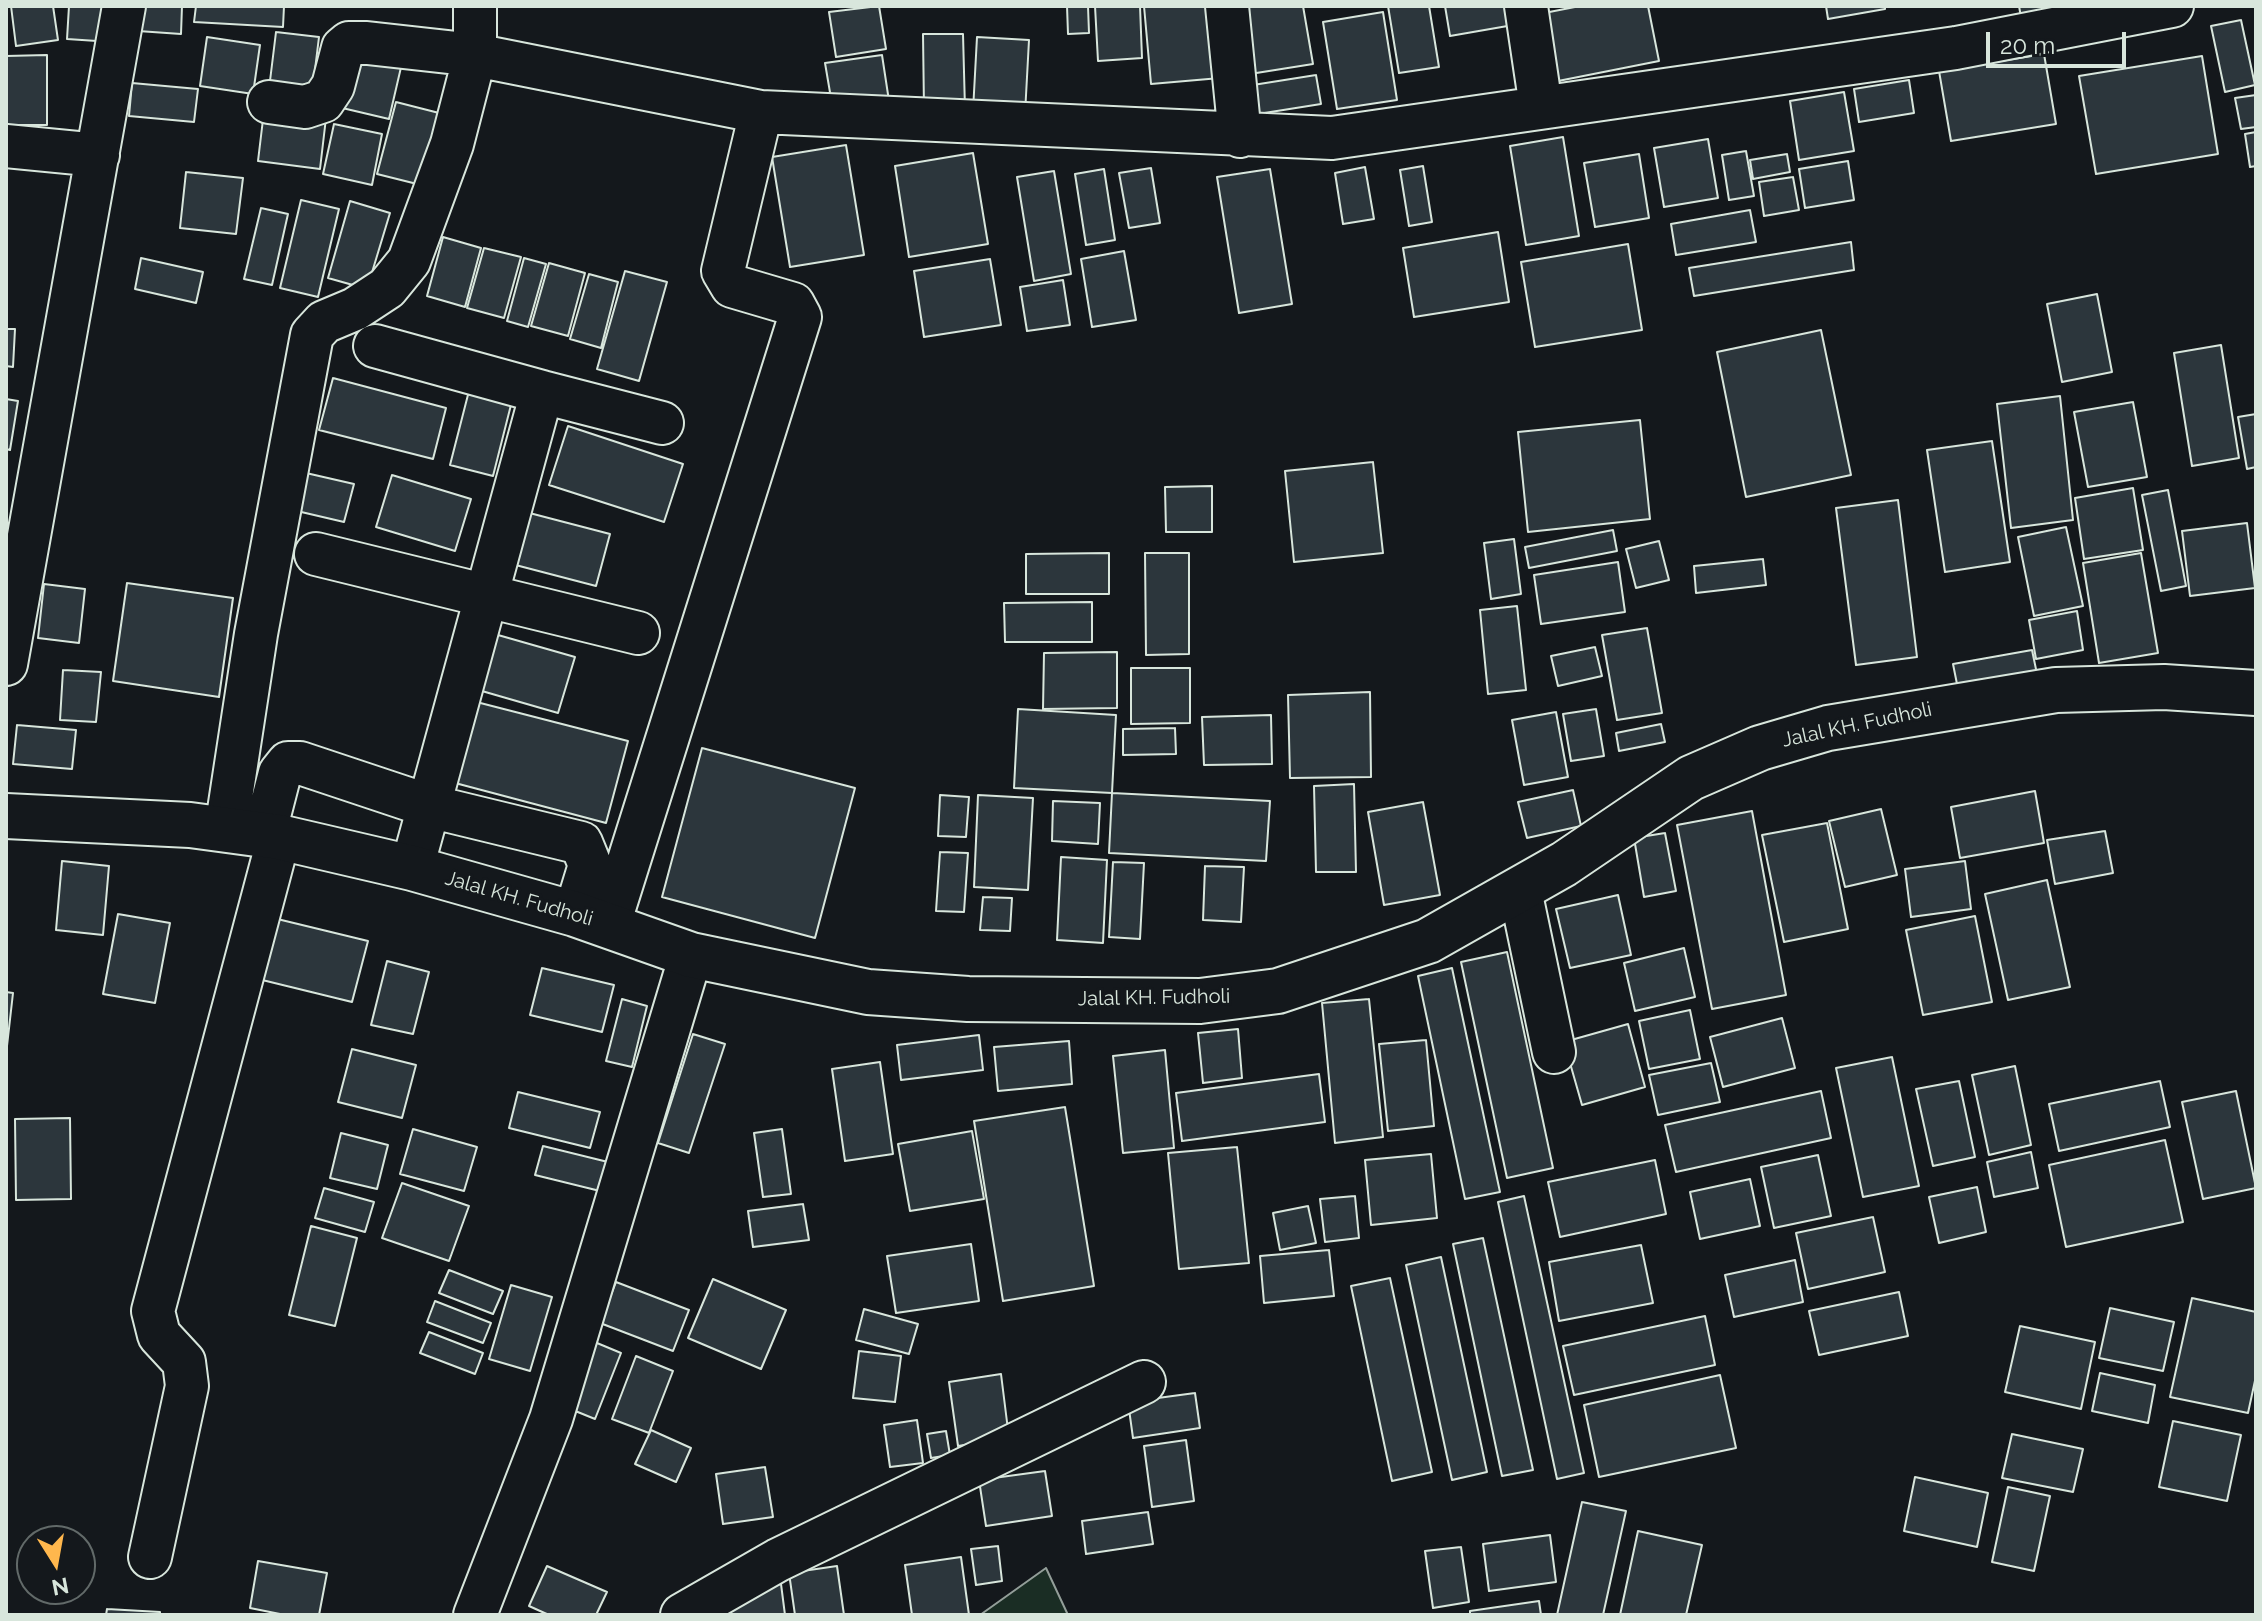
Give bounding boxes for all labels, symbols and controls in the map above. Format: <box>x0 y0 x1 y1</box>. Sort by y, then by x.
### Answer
scale bar <box>1990 16 2130 66</box>
text: 20 m <box>2000 31 2055 60</box>
street label: Jalal KH. Fudholi <box>1780 697 1934 753</box>
street label: Jalal KH. Fudholi <box>442 866 596 932</box>
street label: Jalal KH. Fudholi <box>1078 985 1230 1011</box>
north arrow <box>16 1525 96 1605</box>
text: N <box>49 1572 71 1601</box>

